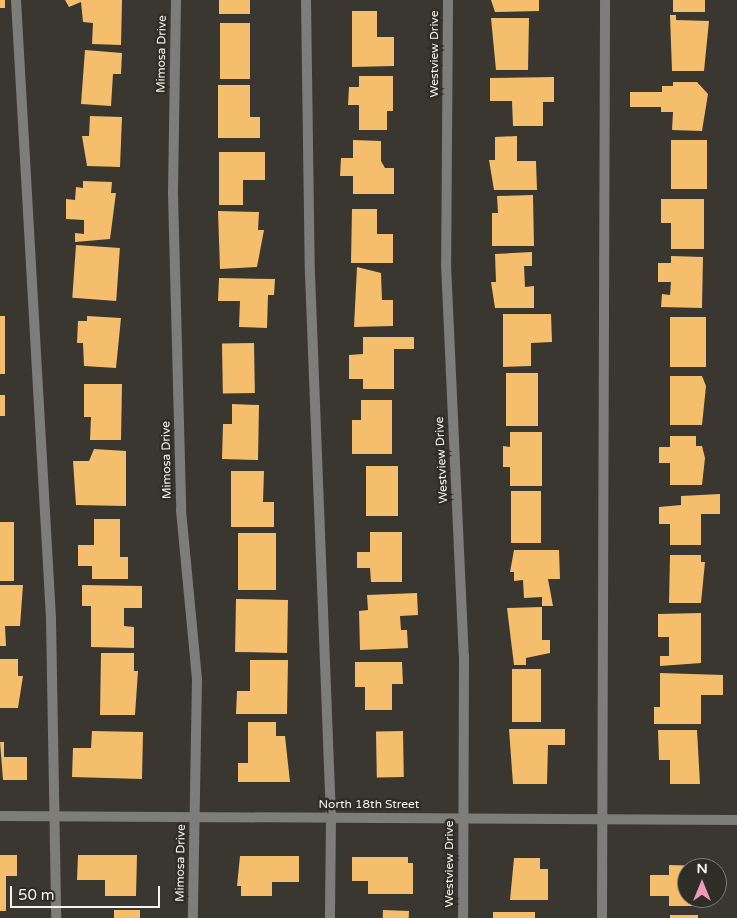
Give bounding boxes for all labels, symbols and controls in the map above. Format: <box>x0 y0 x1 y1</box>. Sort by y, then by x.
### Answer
street label: Westview Drive <box>428 11 442 97</box>
street label: Mimosa Drive <box>154 15 170 93</box>
street label: Westview Drive <box>433 416 451 504</box>
street label: Mimosa Drive <box>159 421 175 499</box>
street label: North 18th Street <box>319 798 419 812</box>
street label: Westview Drive <box>443 821 457 907</box>
street label: Mimosa Drive <box>173 824 189 902</box>
north arrow <box>677 858 727 908</box>
text: N <box>696 860 708 877</box>
scale bar <box>12 876 162 908</box>
text: 50 m <box>18 886 55 904</box>

